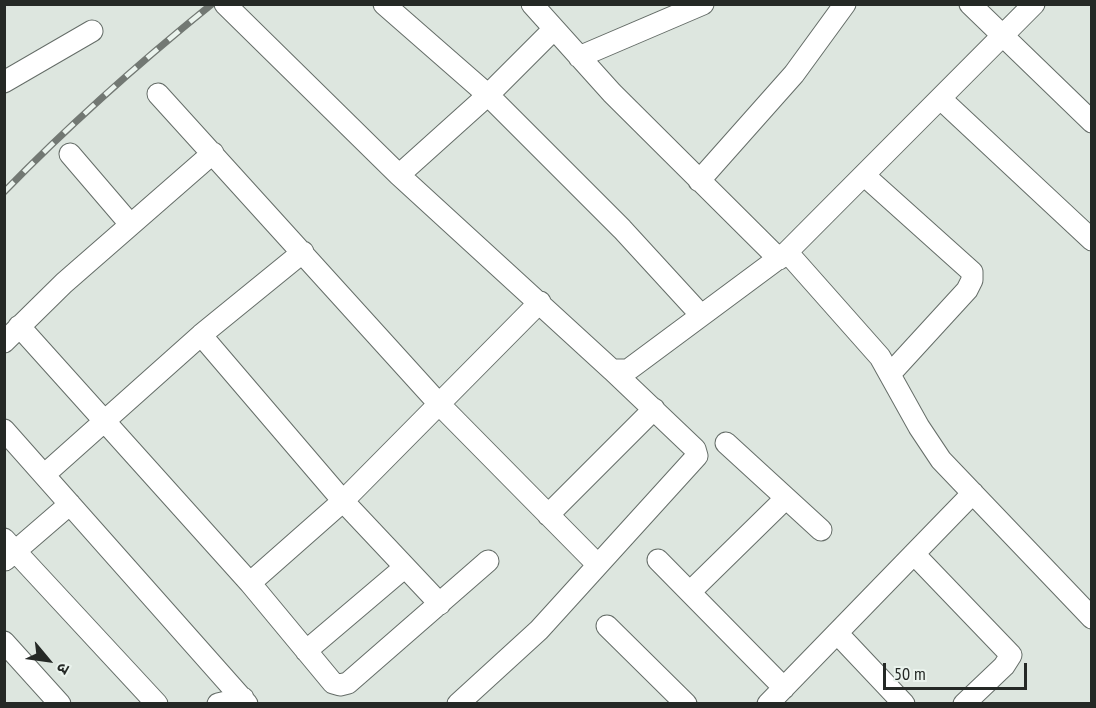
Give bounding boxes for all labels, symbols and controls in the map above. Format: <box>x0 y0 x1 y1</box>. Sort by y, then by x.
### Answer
north arrow <box>18 630 78 690</box>
scale bar <box>886 651 1030 689</box>
text: उ <box>53 660 75 678</box>
text: 50 m <box>894 662 926 685</box>

